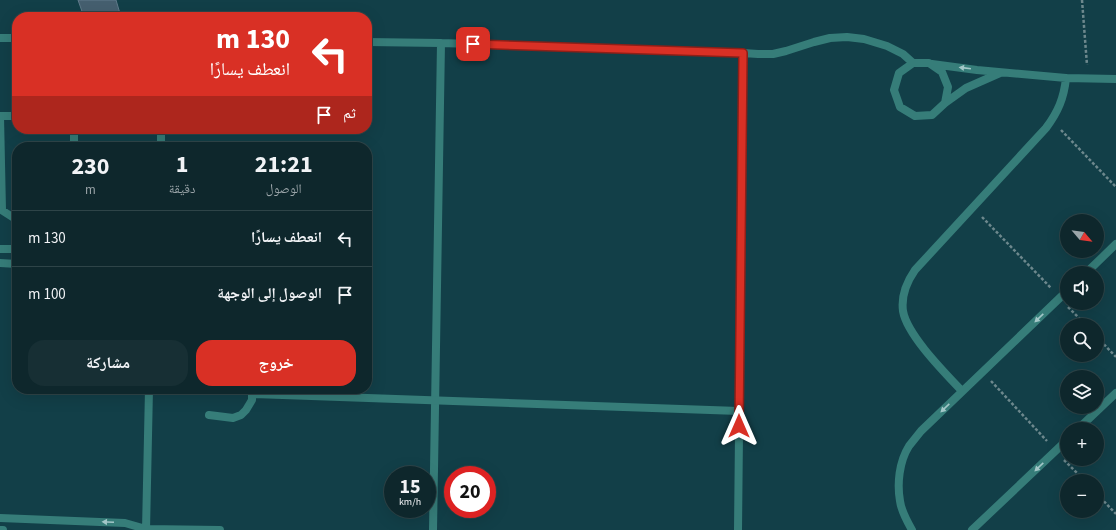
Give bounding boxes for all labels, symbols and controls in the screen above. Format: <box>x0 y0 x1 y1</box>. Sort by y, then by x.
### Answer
text: 130 m <box>216 19 290 59</box>
pin <box>456 27 490 61</box>
icon: left <box>304 28 356 80</box>
icon: arrive <box>462 33 484 55</box>
text: انعطف يسارًا <box>210 57 290 82</box>
one-way arrow <box>959 65 971 71</box>
text: ثم <box>343 103 356 124</box>
icon: arrive <box>313 104 335 126</box>
text: 1 <box>176 147 188 182</box>
text: 21:21 <box>255 147 313 182</box>
text: 230 <box>71 149 109 184</box>
text: دقيقة <box>169 180 195 198</box>
text: الوصول <box>266 180 302 198</box>
text: m <box>85 181 96 199</box>
north arrow <box>1060 214 1104 258</box>
map controls <box>1060 214 1104 518</box>
text: انعطف يسارًا <box>251 227 322 248</box>
text: 130 m <box>28 228 66 249</box>
icon: left <box>334 228 356 250</box>
button: sound <box>1060 266 1104 310</box>
text: الوصول إلى الوجهة <box>217 283 322 304</box>
text: 100 m <box>28 284 66 305</box>
icon: arrive <box>334 284 356 306</box>
one-way arrow <box>1034 313 1044 323</box>
button: search <box>1060 318 1104 362</box>
button: مشاركة <box>28 340 188 386</box>
button: خروج <box>196 340 356 386</box>
button: layers <box>1060 370 1104 414</box>
one-way arrow <box>940 403 950 413</box>
position arrow <box>718 405 760 447</box>
button: + <box>1060 422 1104 466</box>
one-way arrow <box>1034 462 1044 472</box>
speed limit sign: 20 <box>444 466 496 518</box>
text: 15 <box>399 473 421 501</box>
button: − <box>1060 474 1104 518</box>
text: km/h <box>399 495 421 509</box>
one-way arrow <box>102 519 114 526</box>

